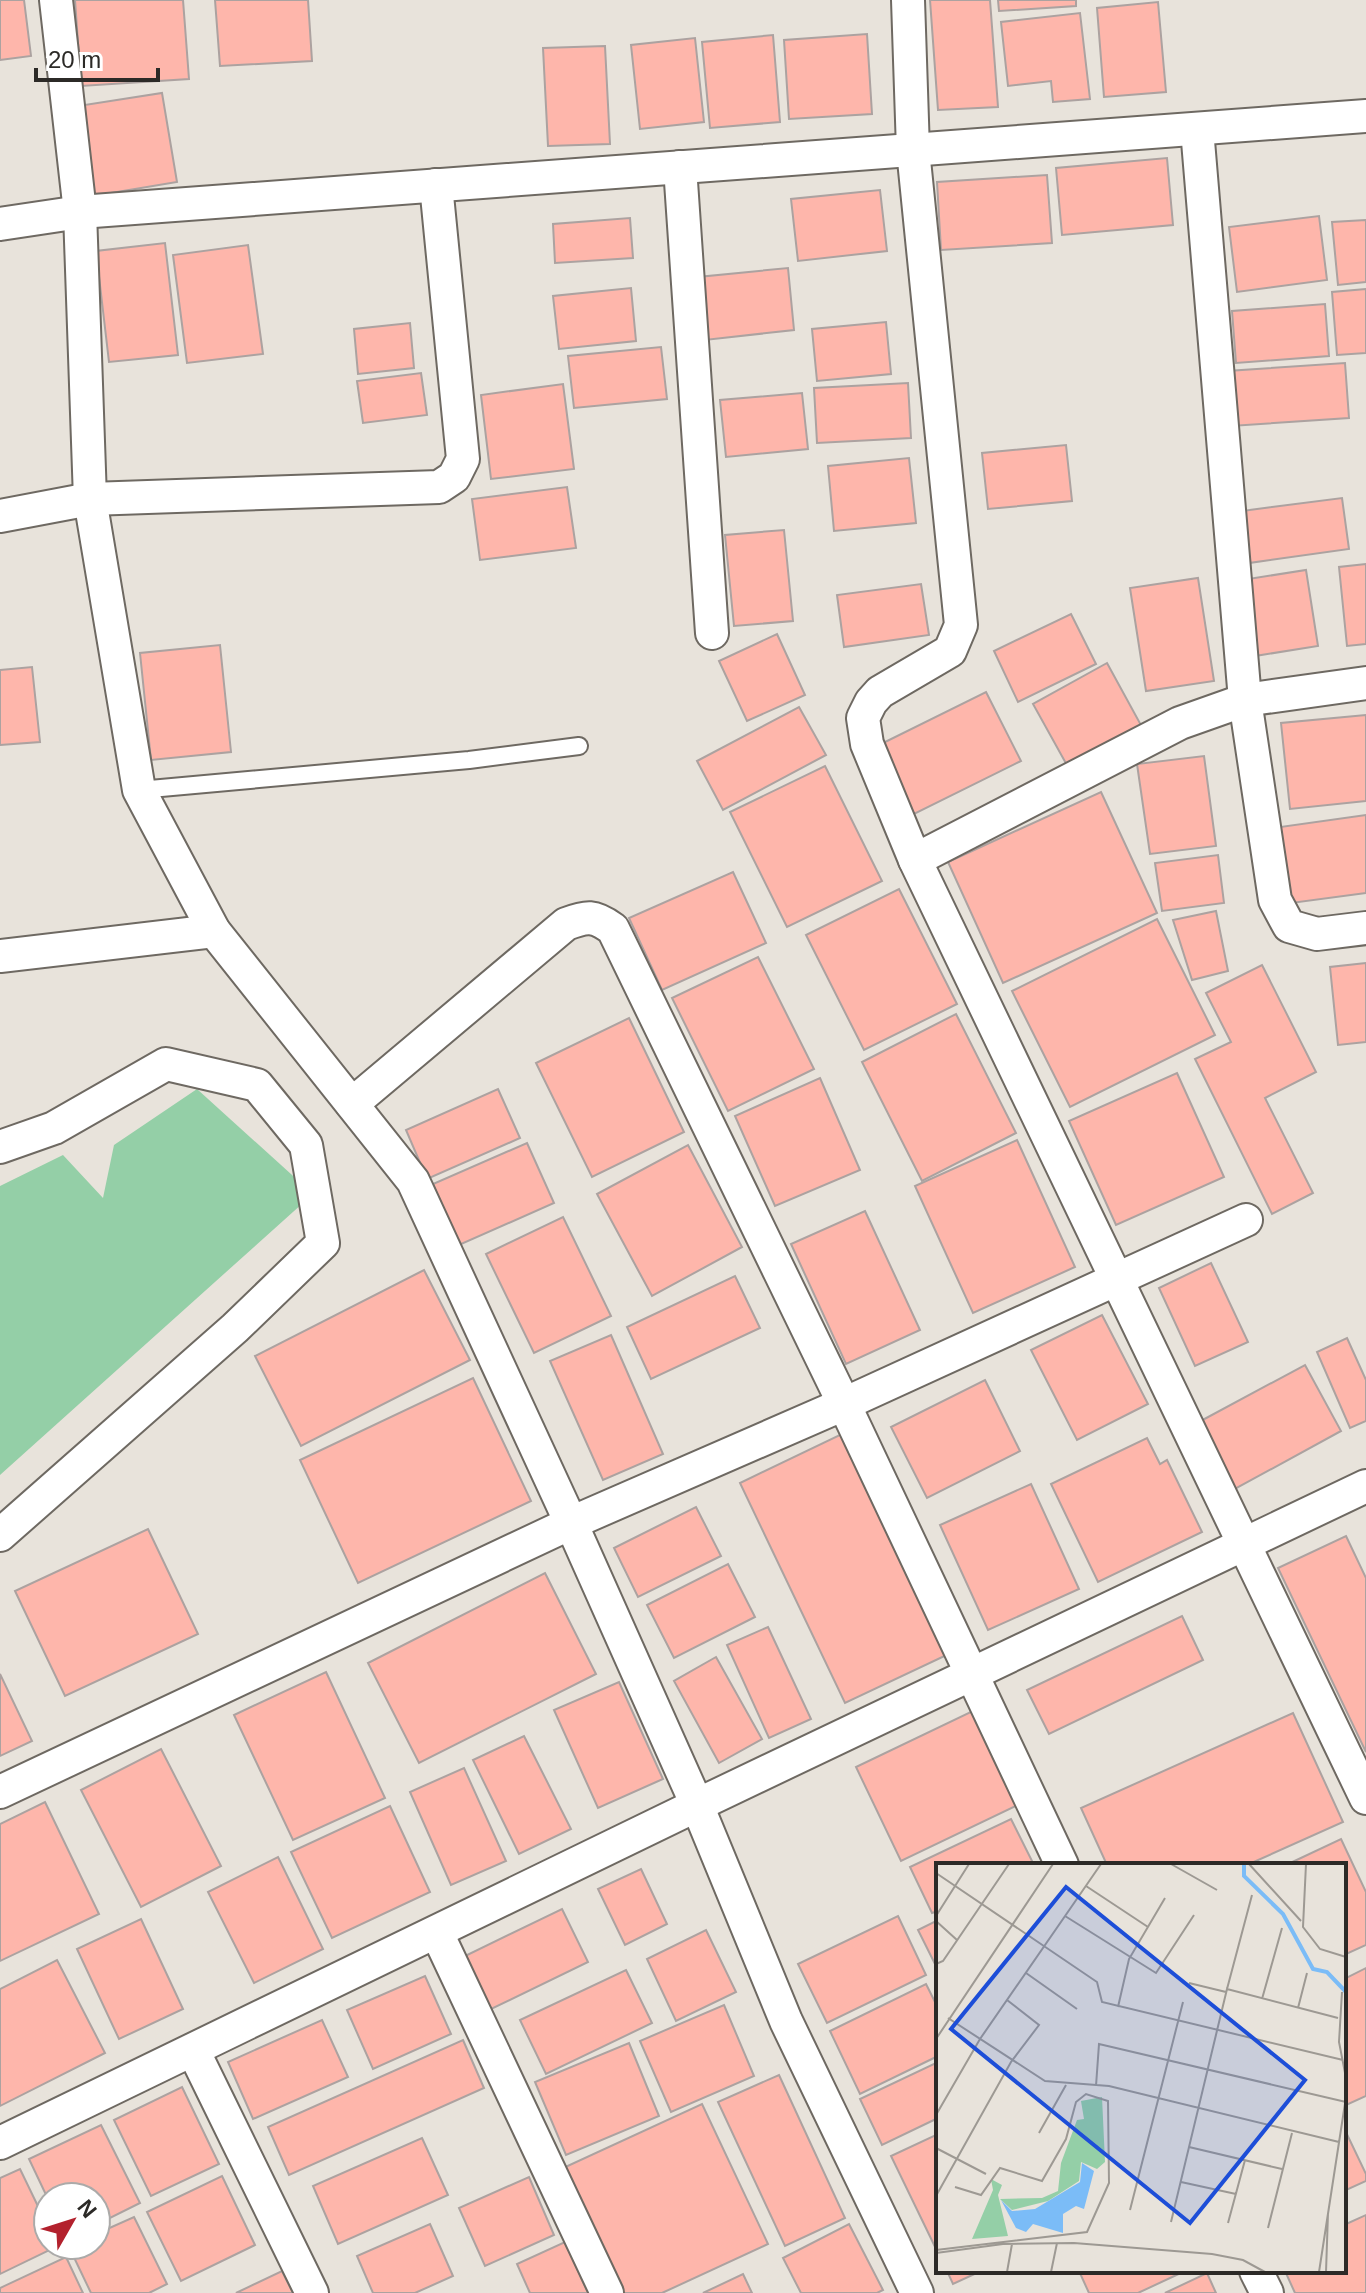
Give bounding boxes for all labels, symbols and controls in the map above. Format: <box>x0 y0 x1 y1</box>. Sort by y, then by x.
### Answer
scale bar <box>36 32 158 82</box>
text: 20 m <box>48 46 101 73</box>
inset map <box>936 1863 1346 2273</box>
north arrow <box>32 2181 112 2261</box>
text: N <box>72 2195 102 2223</box>

